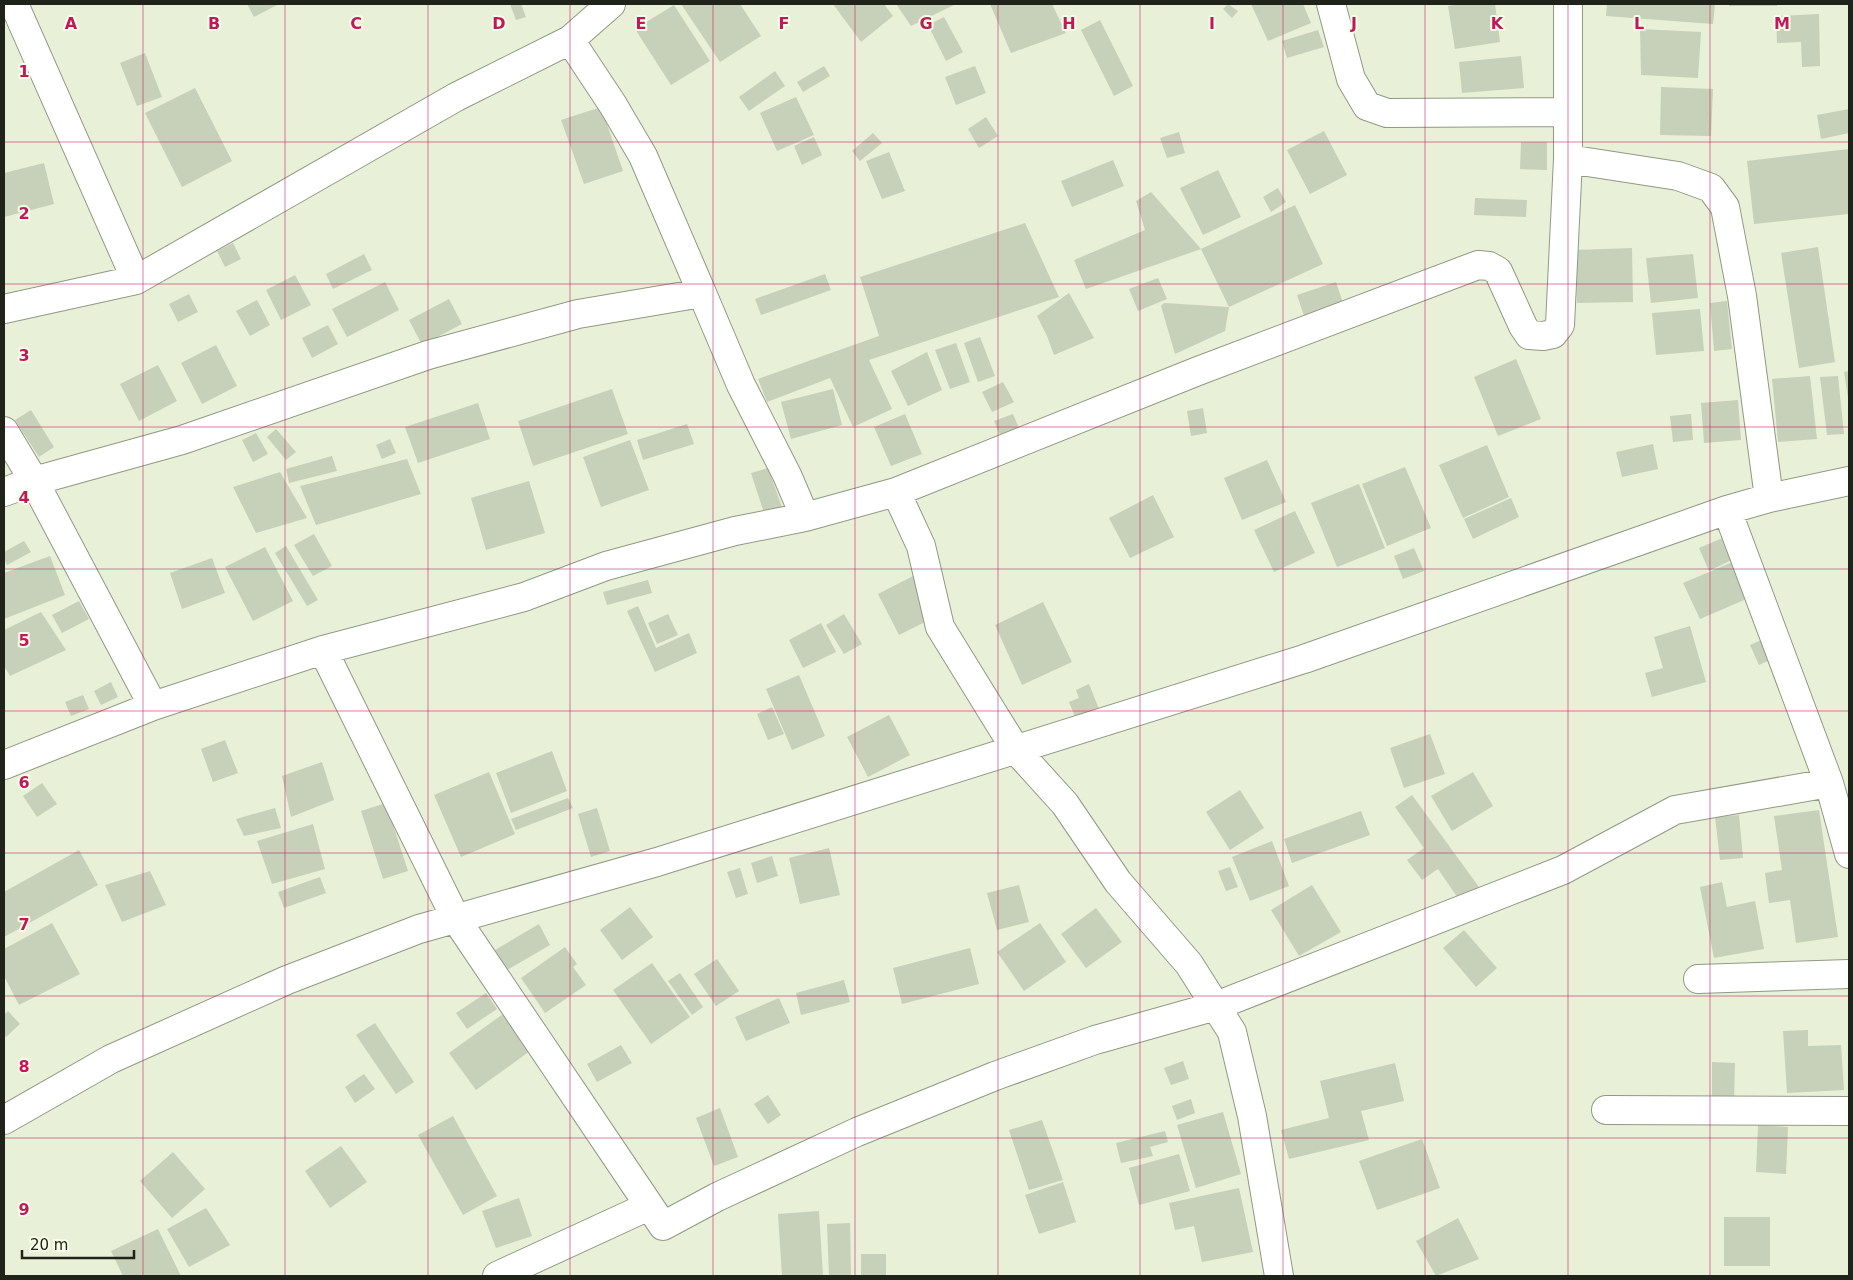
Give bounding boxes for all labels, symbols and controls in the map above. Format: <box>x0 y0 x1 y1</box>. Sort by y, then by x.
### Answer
text: A <box>65 14 78 33</box>
text: B <box>208 14 220 33</box>
text: C <box>350 14 362 33</box>
text: D <box>492 14 506 33</box>
text: E <box>636 14 646 33</box>
text: F <box>779 14 789 33</box>
text: G <box>919 14 933 33</box>
text: H <box>1062 14 1076 33</box>
text: I <box>1209 14 1215 33</box>
text: J <box>1350 14 1357 33</box>
text: K <box>1491 14 1504 33</box>
text: L <box>1634 14 1644 33</box>
text: M <box>1774 14 1790 33</box>
text: 1 <box>18 62 30 81</box>
text: 2 <box>18 204 30 223</box>
text: 3 <box>18 346 30 365</box>
text: 4 <box>18 488 30 507</box>
text: 5 <box>18 631 30 650</box>
text: 6 <box>18 773 30 792</box>
text: 7 <box>18 915 30 934</box>
text: 8 <box>18 1057 30 1076</box>
text: 9 <box>18 1200 30 1219</box>
scale bar <box>22 1228 135 1260</box>
text: 20 m <box>30 1236 68 1254</box>

